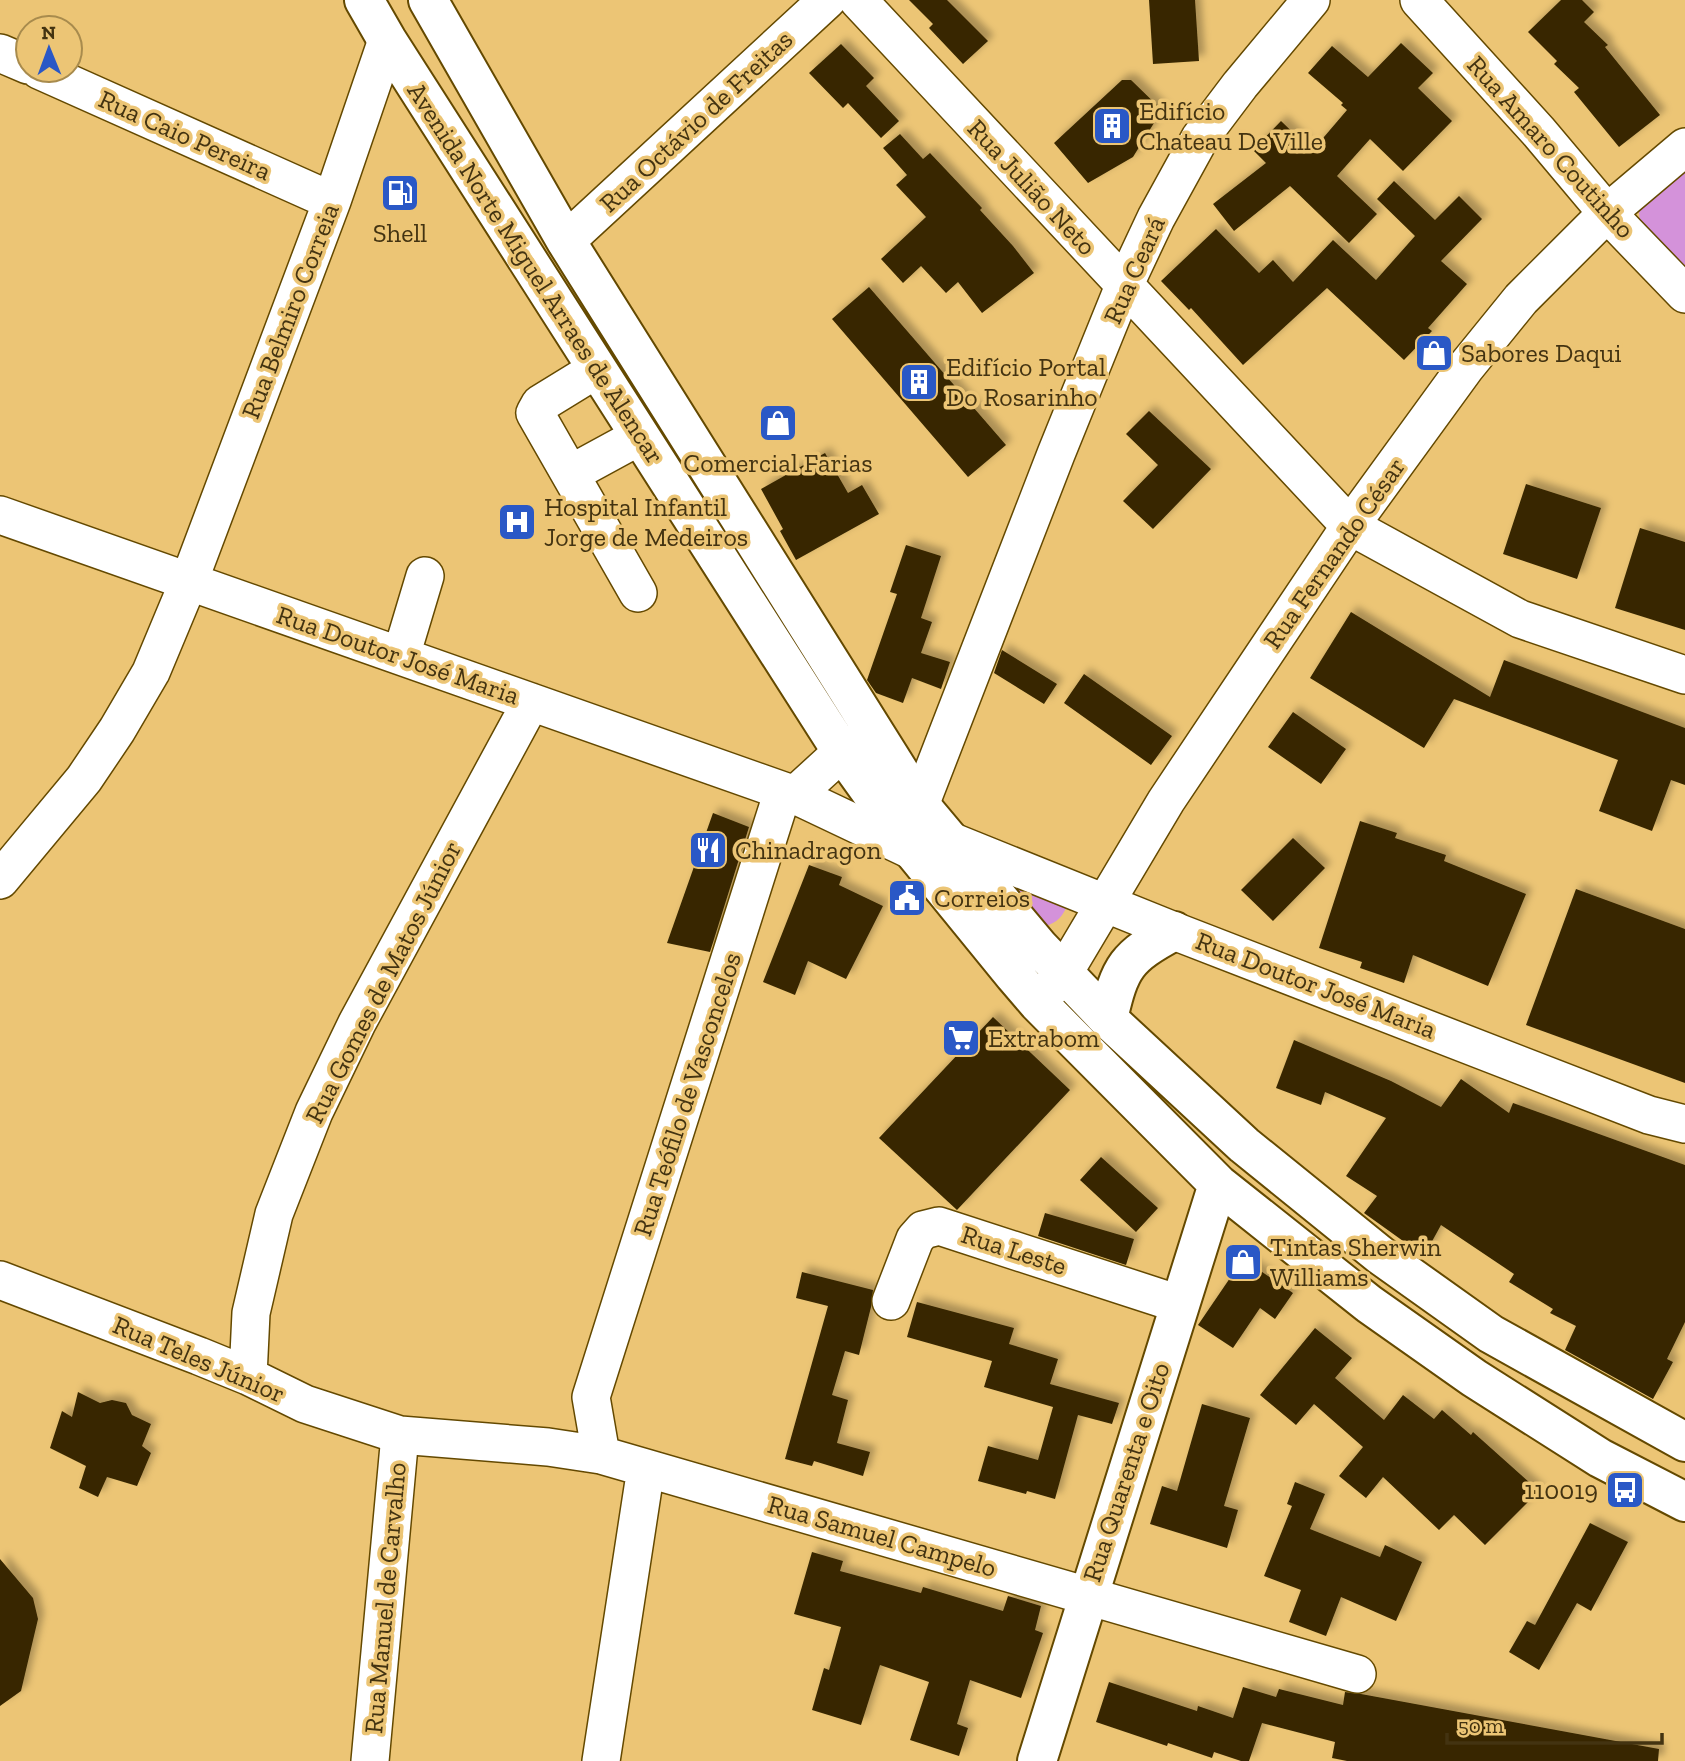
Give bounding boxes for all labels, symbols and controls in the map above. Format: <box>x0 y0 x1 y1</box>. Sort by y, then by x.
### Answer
north arrow <box>14 14 84 84</box>
text: N <box>41 21 56 44</box>
street label: Rua Octávio de Freitas <box>593 23 799 219</box>
street label: Rua Amaro Coutinho <box>1461 49 1641 245</box>
street label: Avenida Norte Miguel Arraes de Alencar <box>401 76 671 470</box>
street label: Rua Caio Pereira <box>94 83 277 188</box>
place label: Edifício Chateau De Ville <box>1139 95 1323 157</box>
building icon: Edifício Chateau De Ville <box>1091 105 1133 147</box>
street label: Rua Julião Neto <box>961 112 1103 262</box>
fuel station icon: Shell <box>379 172 421 214</box>
street label: Rua Belmiro Correia <box>234 199 346 423</box>
street label: Rua Ceará <box>1096 211 1172 329</box>
place label: Shell <box>373 217 427 249</box>
shop icon: Sabores Daqui <box>1413 332 1455 374</box>
place label: Sabores Daqui <box>1461 337 1622 369</box>
place label: Edifício Portal Do Rosarinho <box>946 351 1106 413</box>
building icon: Edifício Portal Do Rosarinho <box>898 361 940 403</box>
shop icon: Comercial Farias <box>757 402 799 444</box>
place label: Comercial Farias <box>683 447 873 479</box>
street label: Rua Fernando César <box>1256 451 1412 655</box>
place label: Hospital Infantil Jorge de Medeiros <box>544 491 748 553</box>
hospital icon: Hospital Infantil Jorge de Medeiros <box>496 501 538 543</box>
street label: Rua Doutor José Maria <box>273 598 524 712</box>
restaurant icon: Chinadragon <box>687 829 729 871</box>
place label: Chinadragon <box>735 834 881 866</box>
street label: Rua Gomes de Matos Júnior <box>298 836 468 1128</box>
public building icon: Correios <box>886 877 928 919</box>
place label: Correios <box>934 882 1030 914</box>
street label: Rua Doutor José Maria <box>1192 924 1441 1046</box>
street label: Rua Teófilo de Vasconcelos <box>626 948 748 1240</box>
supermarket icon: Extrabom <box>940 1017 982 1059</box>
place label: Extrabom <box>988 1022 1100 1054</box>
street label: Rua Leste <box>957 1218 1071 1282</box>
place label: Tintas Sherwin Williams <box>1270 1231 1442 1293</box>
shop icon: Tintas Sherwin Williams <box>1222 1241 1264 1283</box>
street label: Rua Teles Júnior <box>108 1308 290 1410</box>
street label: Rua Quarenta e Oito <box>1075 1358 1177 1586</box>
street label: Rua Manuel de Carvalho <box>357 1461 413 1735</box>
bus stop icon: 110019 <box>1604 1469 1646 1511</box>
place label: 110019 <box>1524 1474 1598 1506</box>
street label: Rua Samuel Campelo <box>764 1488 1000 1584</box>
scale bar <box>1447 1702 1662 1746</box>
text: 50 m <box>1458 1713 1504 1738</box>

